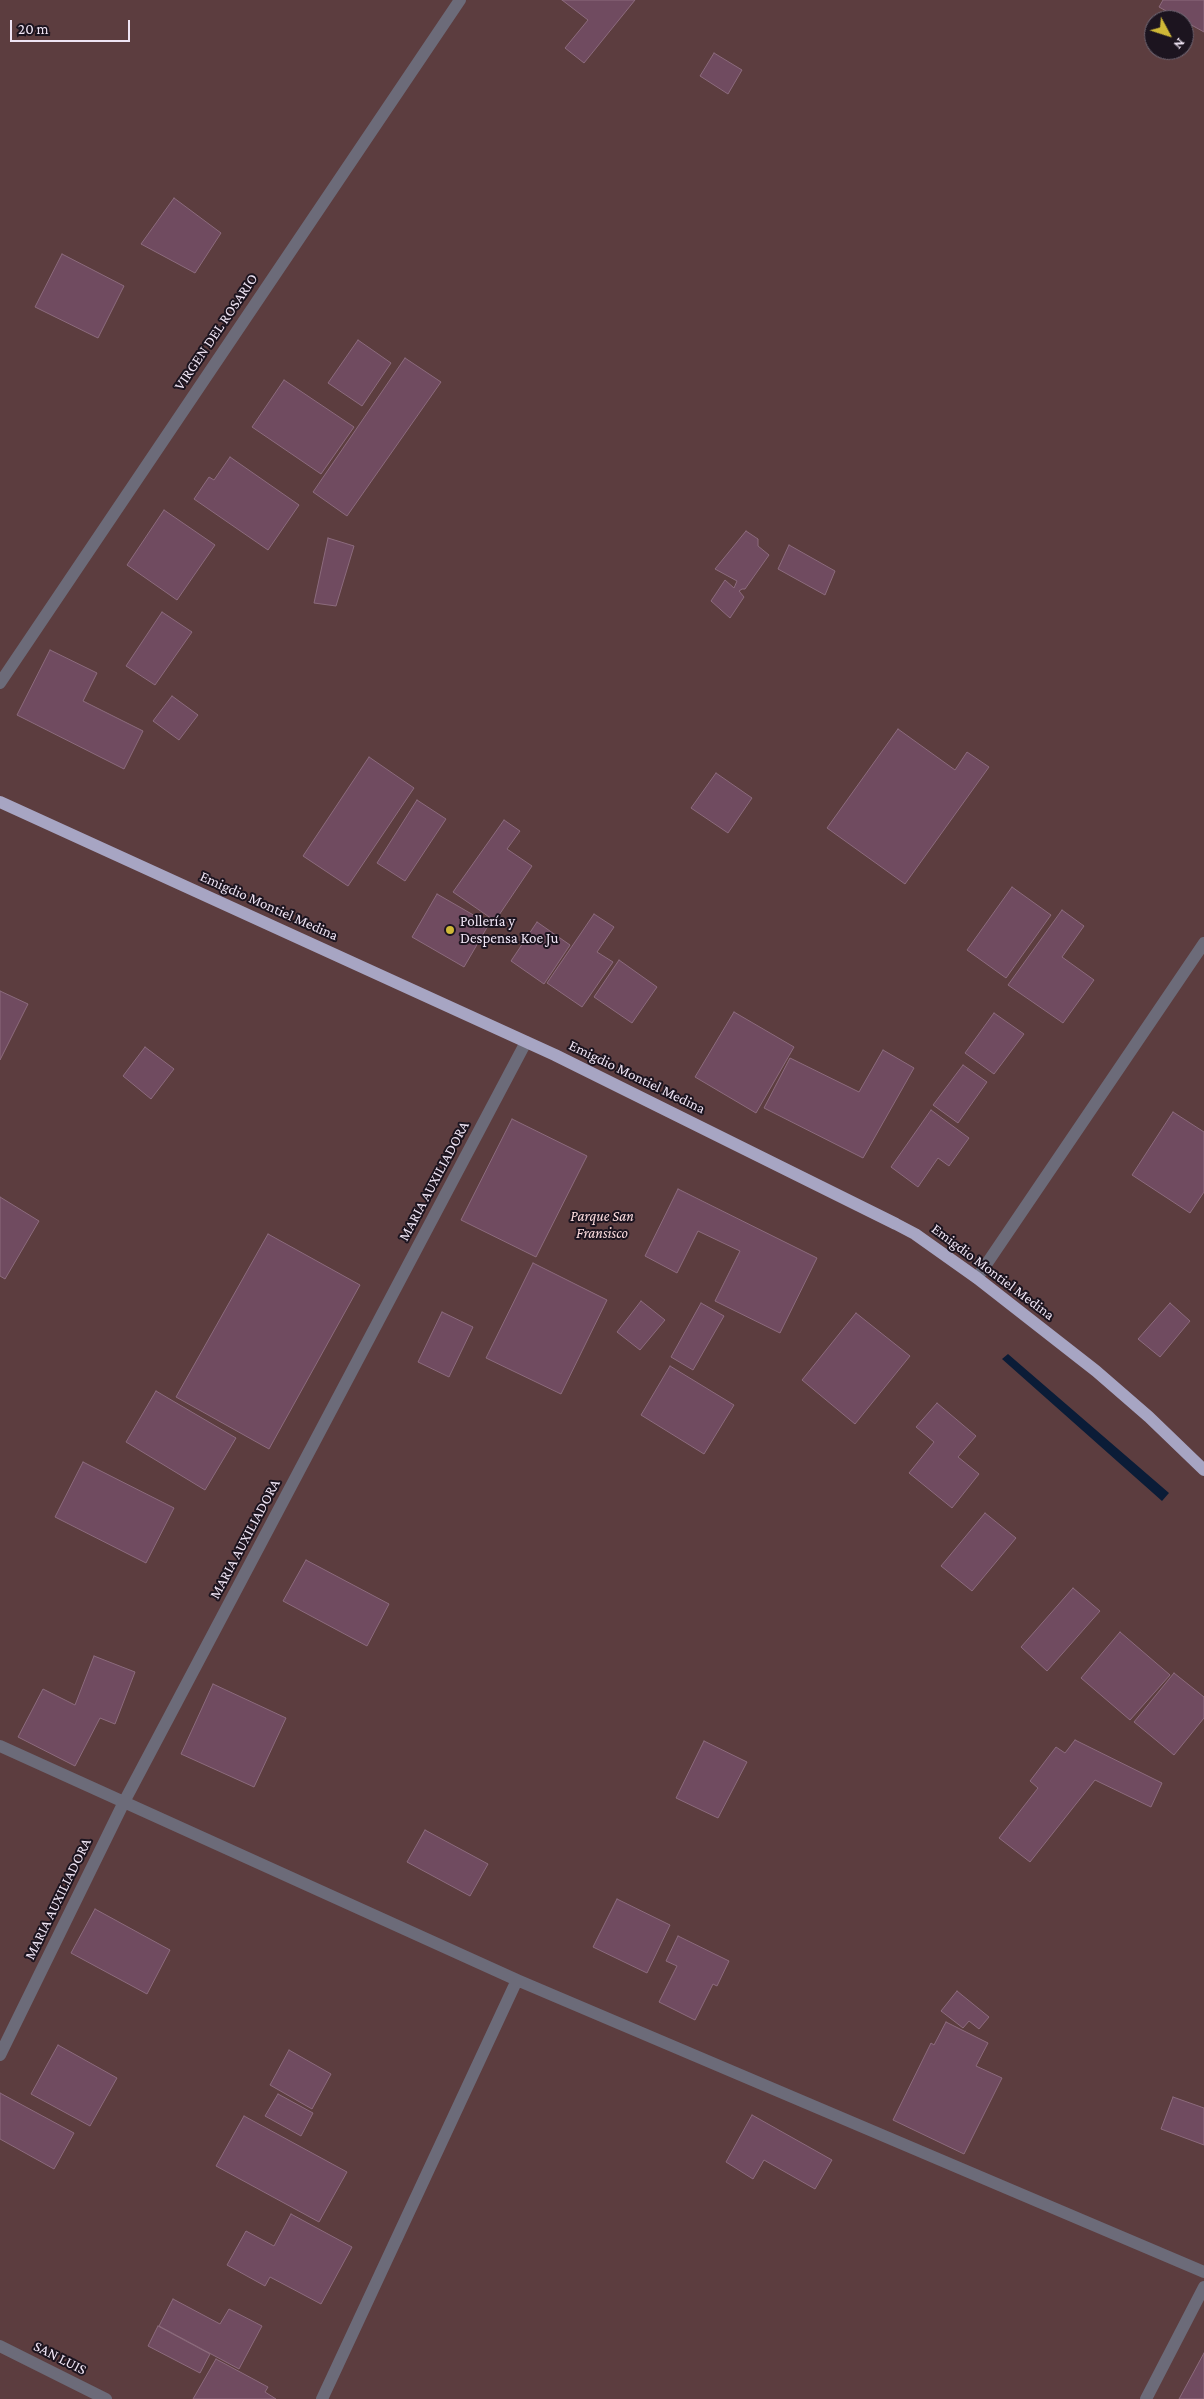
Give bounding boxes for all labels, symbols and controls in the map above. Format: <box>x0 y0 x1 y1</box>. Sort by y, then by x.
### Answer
scale bar <box>12 10 132 42</box>
north arrow <box>1144 10 1194 60</box>
text: 20 m <box>18 21 49 37</box>
text: N <box>1171 35 1189 53</box>
street label: VIRGEN DEL ROSARIO <box>170 270 262 394</box>
street label: Emigdio Montiel Medina <box>197 867 341 945</box>
place label: Pollería y Despensa Koe Ju <box>460 912 558 947</box>
marker: Pollería y Despensa Koe Ju <box>444 924 456 936</box>
street label: Emigdio Montiel Medina <box>566 1036 708 1118</box>
street label: MARIA AUXILIADORA <box>395 1118 473 1244</box>
park label: Parque San Fransisco <box>570 1207 634 1242</box>
street label: Emigdio Montiel Medina <box>928 1220 1058 1324</box>
street label: MARIA AUXILIADORA <box>206 1476 284 1602</box>
street label: MARIA AUXILIADORA <box>21 1835 95 1963</box>
street label: SAN LUIS <box>31 2337 89 2379</box>

